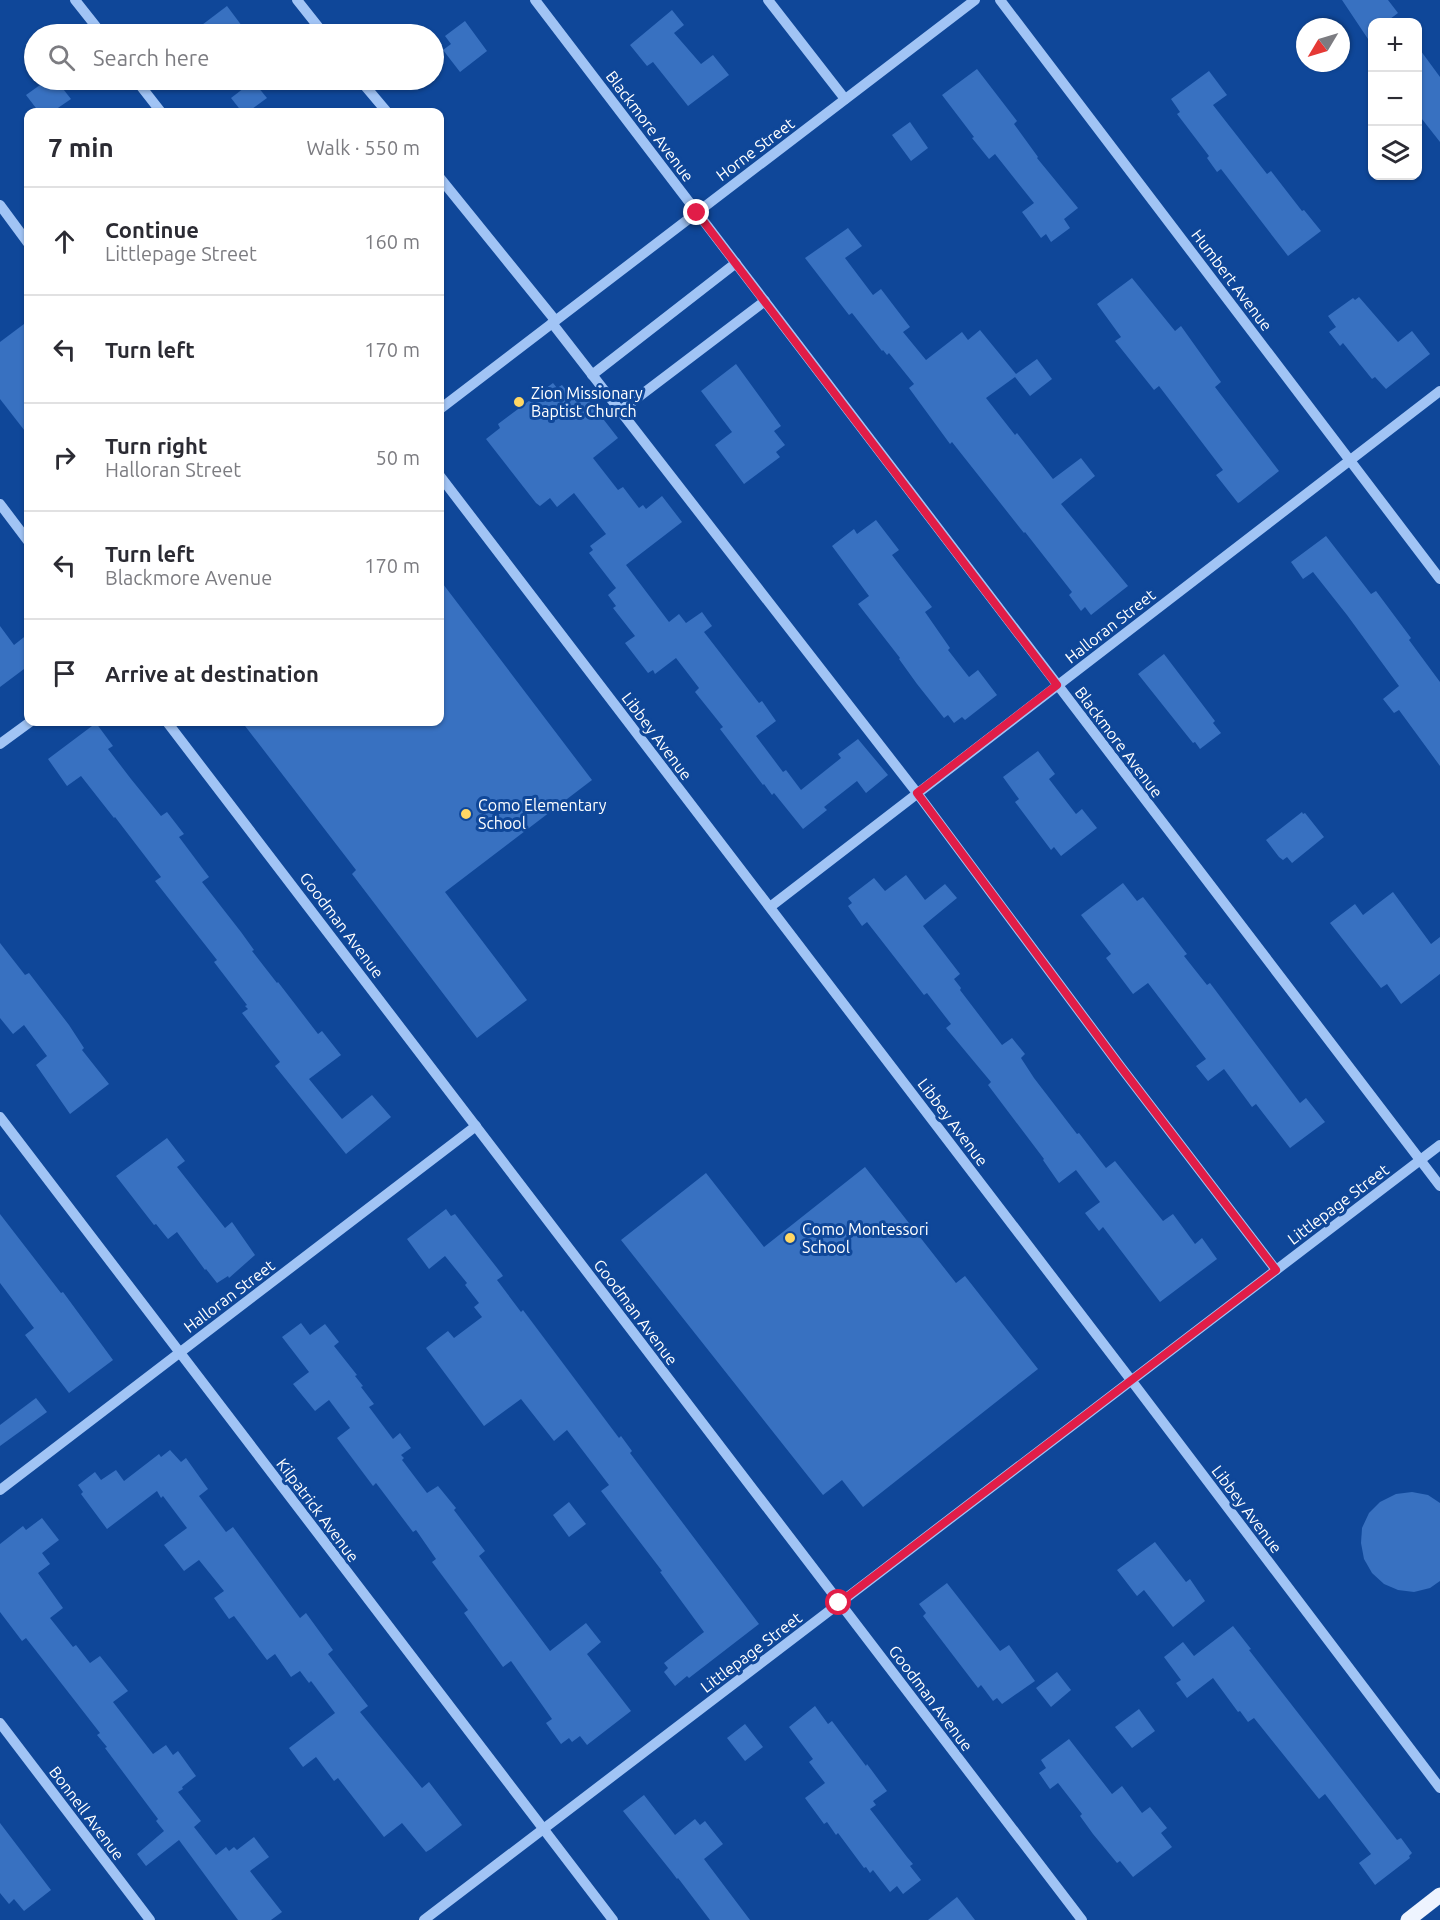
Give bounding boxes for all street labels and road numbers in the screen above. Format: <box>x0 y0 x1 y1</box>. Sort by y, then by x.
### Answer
street label: Blackmore Avenue <box>603 67 697 185</box>
street label: Horne Street <box>712 113 798 184</box>
street label: Humbert Avenue <box>1188 226 1276 334</box>
street label: Halloran Street <box>1062 585 1159 667</box>
street label: Blackmore Avenue <box>1072 683 1166 801</box>
street label: Libbey Avenue <box>618 689 696 783</box>
street label: Goodman Avenue <box>296 869 388 981</box>
street label: Libbey Avenue <box>914 1075 992 1169</box>
street label: Littlepage Street <box>1284 1160 1393 1248</box>
street label: Halloran Street <box>180 1256 278 1336</box>
street label: Goodman Avenue <box>590 1256 682 1368</box>
street label: Kilpatrick Avenue <box>273 1455 363 1565</box>
street label: Libbey Avenue <box>1208 1462 1286 1556</box>
street label: Littlepage Street <box>697 1608 806 1696</box>
street label: Goodman Avenue <box>885 1642 977 1754</box>
street label: Bonnell Avenue <box>46 1763 128 1863</box>

